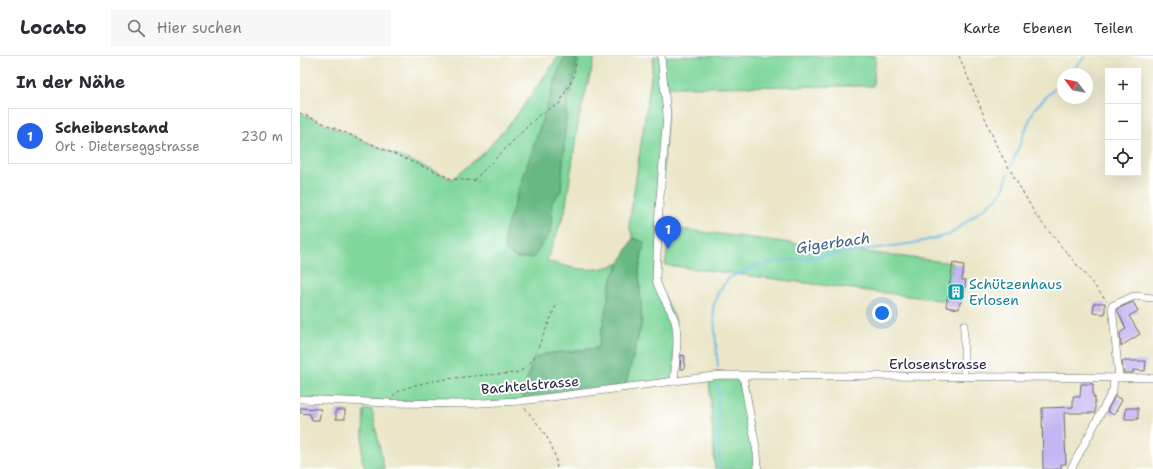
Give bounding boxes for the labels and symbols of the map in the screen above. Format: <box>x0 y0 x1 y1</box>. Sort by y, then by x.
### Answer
north arrow <box>1057 68 1093 104</box>
pin: 1 <box>655 216 681 249</box>
water label: Gigerbach <box>795 228 871 258</box>
place label: Schützenhaus Erlosen <box>969 275 1062 309</box>
building icon: Schützenhaus Erlosen <box>946 282 966 302</box>
your location <box>872 303 892 323</box>
street label: Erlosenstrasse <box>889 355 987 373</box>
street label: Bachtelstrasse <box>480 372 580 398</box>

